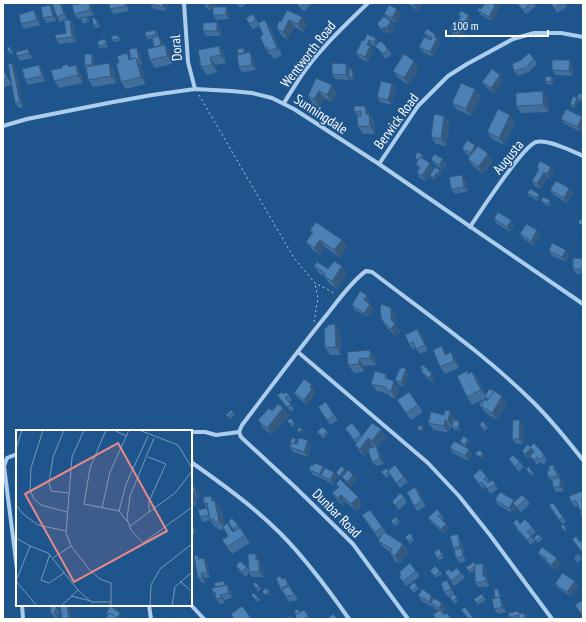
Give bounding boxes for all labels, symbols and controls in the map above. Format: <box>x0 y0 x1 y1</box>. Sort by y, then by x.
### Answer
scale bar <box>446 12 548 38</box>
street label: Wentworth Road <box>276 17 340 91</box>
text: 100 m <box>452 18 479 33</box>
street label: Doral <box>166 33 186 62</box>
street label: Sunningdale <box>291 90 351 138</box>
street label: Berwick Road <box>370 90 422 152</box>
street label: Augusta <box>489 136 527 178</box>
inset map <box>16 430 192 606</box>
street label: Dunbar Road <box>309 485 365 541</box>

